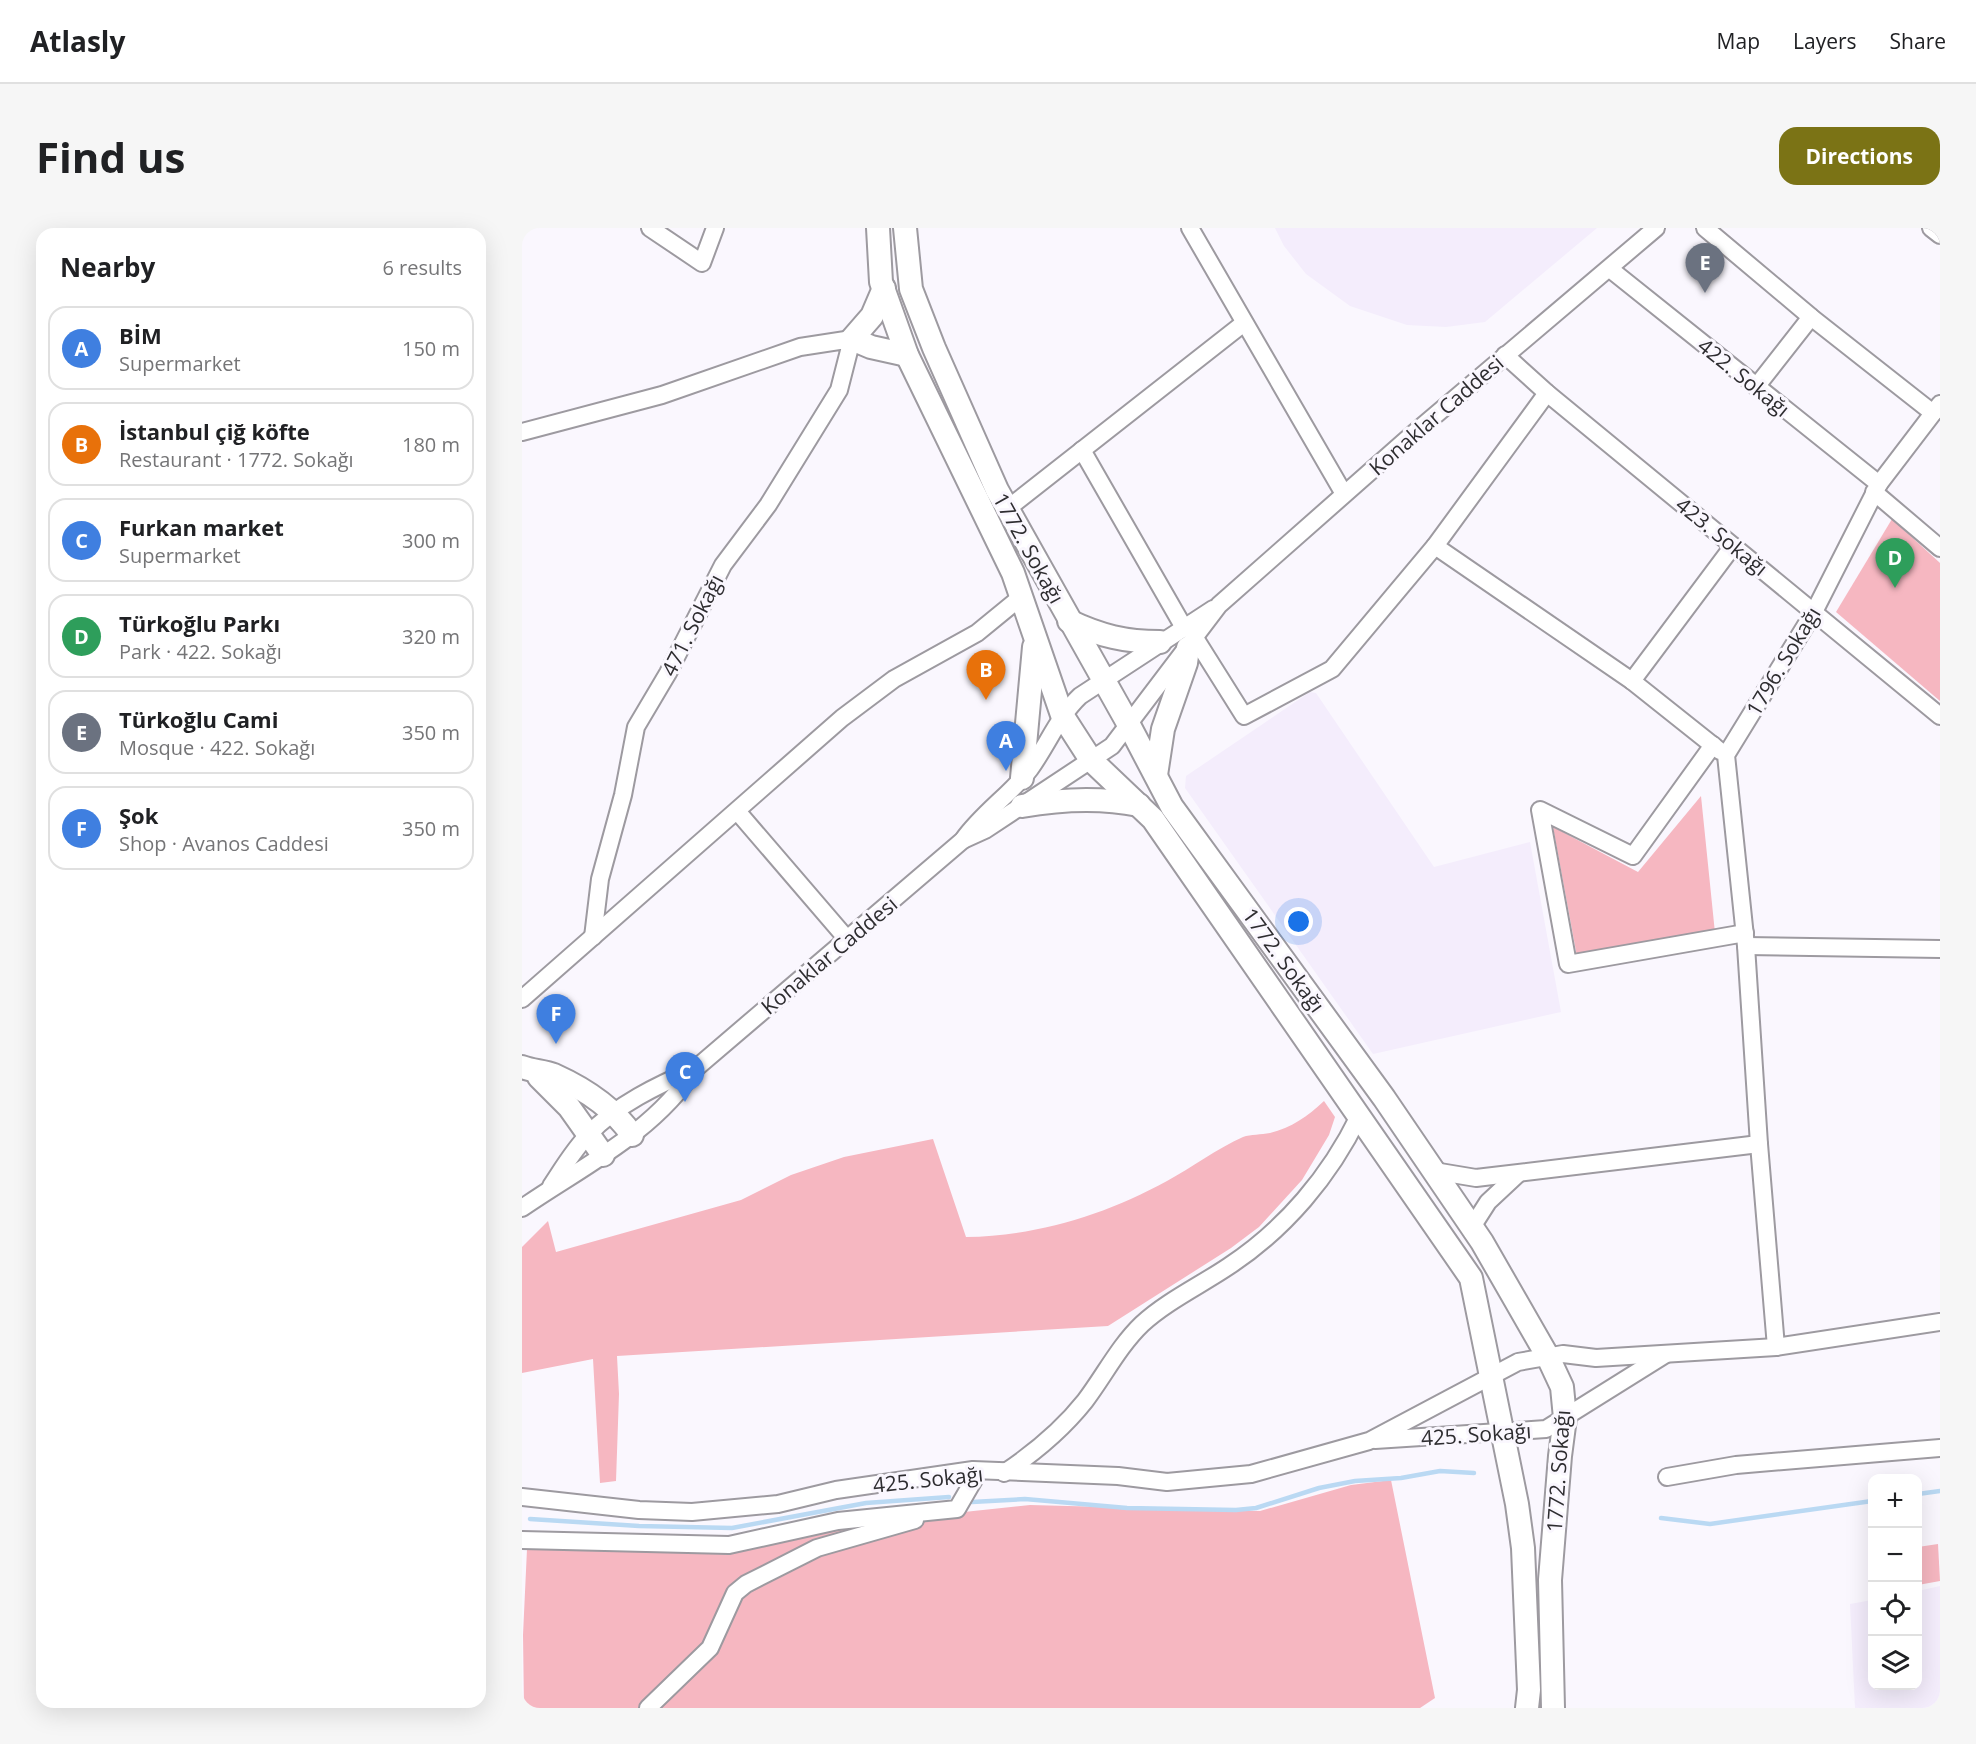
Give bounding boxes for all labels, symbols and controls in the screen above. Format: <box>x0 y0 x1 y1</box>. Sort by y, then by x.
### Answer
text: Atlasly <box>30 22 125 60</box>
text: Map <box>1717 27 1760 55</box>
text: Layers <box>1793 27 1857 55</box>
text: Share <box>1890 27 1946 55</box>
button: Directions <box>1779 127 1940 185</box>
text: Find us <box>36 128 185 185</box>
pin: E <box>1686 244 1724 293</box>
text: Nearby <box>60 249 155 285</box>
text: 6 results <box>382 254 462 281</box>
text: BİM <box>119 320 162 350</box>
street label: 422. Sokağı <box>1692 331 1796 423</box>
text: A <box>75 335 88 362</box>
text: 150 m <box>402 335 460 362</box>
street label: Konaklar Caddesi <box>1363 349 1509 481</box>
text: Supermarket <box>119 350 241 377</box>
text: İstanbul çiğ köfte <box>119 416 310 446</box>
text: B <box>75 431 88 458</box>
text: 180 m <box>402 431 460 458</box>
text: Restaurant · 1772. Sokağı <box>119 446 354 473</box>
street label: 1772. Sokağı <box>987 488 1071 608</box>
street label: 423. Sokağı <box>1670 490 1774 582</box>
text: Furkan market <box>119 512 284 542</box>
text: C <box>75 527 88 554</box>
text: 300 m <box>402 527 460 554</box>
pin: D <box>1876 538 1914 588</box>
text: Supermarket <box>119 542 241 569</box>
street label: 471. Sokağı <box>654 569 730 681</box>
street label: 1796. Sokağı <box>1739 601 1827 721</box>
text: Türkoğlu Parkı <box>119 608 280 638</box>
text: D <box>74 623 89 650</box>
text: 320 m <box>402 623 460 650</box>
text: Park · 422. Sokağı <box>119 638 282 665</box>
pin: B <box>966 650 1006 700</box>
text: Türkoğlu Cami <box>119 704 278 734</box>
text: E <box>76 719 87 746</box>
text: 350 m <box>402 719 460 746</box>
pin: A <box>986 722 1026 771</box>
text: Mosque · 422. Sokağı <box>119 734 315 761</box>
text: Şok <box>119 800 158 830</box>
text: F <box>76 815 87 842</box>
text: 350 m <box>402 815 460 842</box>
text: Shop · Avanos Caddesi <box>119 830 329 857</box>
street label: Konaklar Caddesi <box>755 890 903 1020</box>
street label: 1772. Sokağı <box>1237 902 1331 1018</box>
your location <box>1284 907 1313 936</box>
pin: F <box>537 994 576 1044</box>
pin: C <box>666 1052 704 1102</box>
street label: 1772. Sokağı <box>1540 1409 1576 1533</box>
street label: 425. Sokağı <box>1420 1416 1532 1452</box>
street label: 425. Sokağı <box>872 1459 984 1499</box>
map controls <box>1868 1474 1922 1690</box>
button: + <box>1868 1474 1922 1528</box>
button: − <box>1868 1528 1922 1582</box>
button: locate <box>1868 1582 1922 1636</box>
button: layers <box>1868 1636 1922 1690</box>

